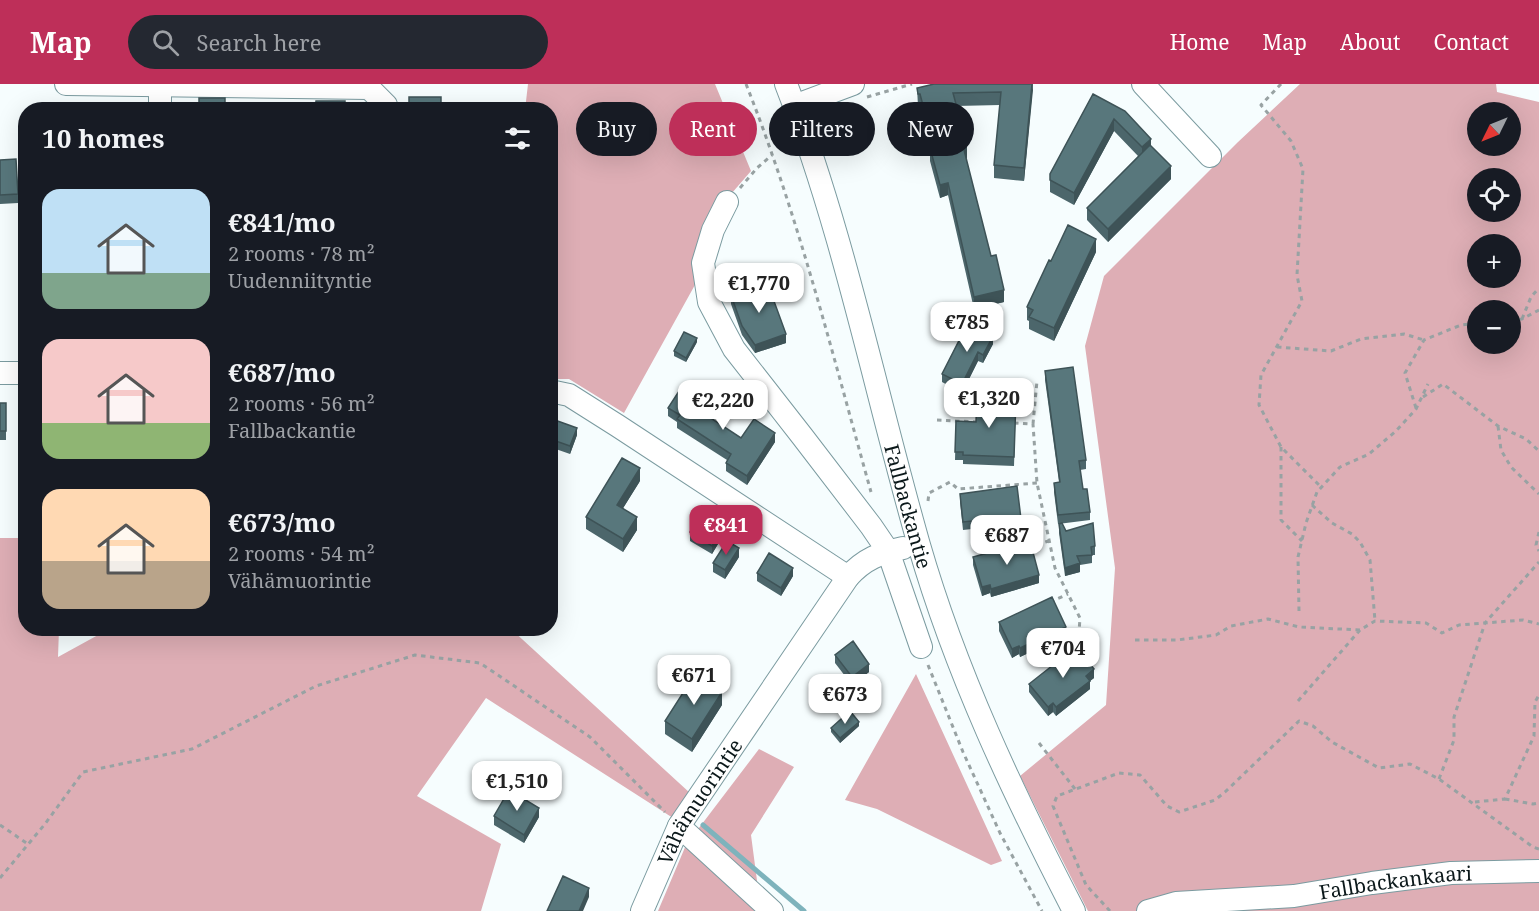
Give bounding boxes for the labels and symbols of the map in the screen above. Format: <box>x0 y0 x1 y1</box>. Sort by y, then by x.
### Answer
north arrow <box>1467 102 1521 156</box>
pin: €1,770 <box>710 263 808 314</box>
pin: €785 <box>931 302 1003 353</box>
pin: €1,320 <box>940 378 1038 429</box>
pin: €2,220 <box>674 380 772 431</box>
street label: Fallbackantie <box>879 441 939 572</box>
pin: €841 <box>690 505 762 556</box>
pin: €687 <box>971 515 1043 566</box>
pin: €704 <box>1027 628 1099 679</box>
pin: €671 <box>658 655 730 706</box>
pin: €673 <box>809 674 881 725</box>
street label: Vähämuorintie <box>650 733 748 869</box>
pin: €1,510 <box>468 761 566 812</box>
street label: Fallbackankaari <box>1317 859 1473 905</box>

